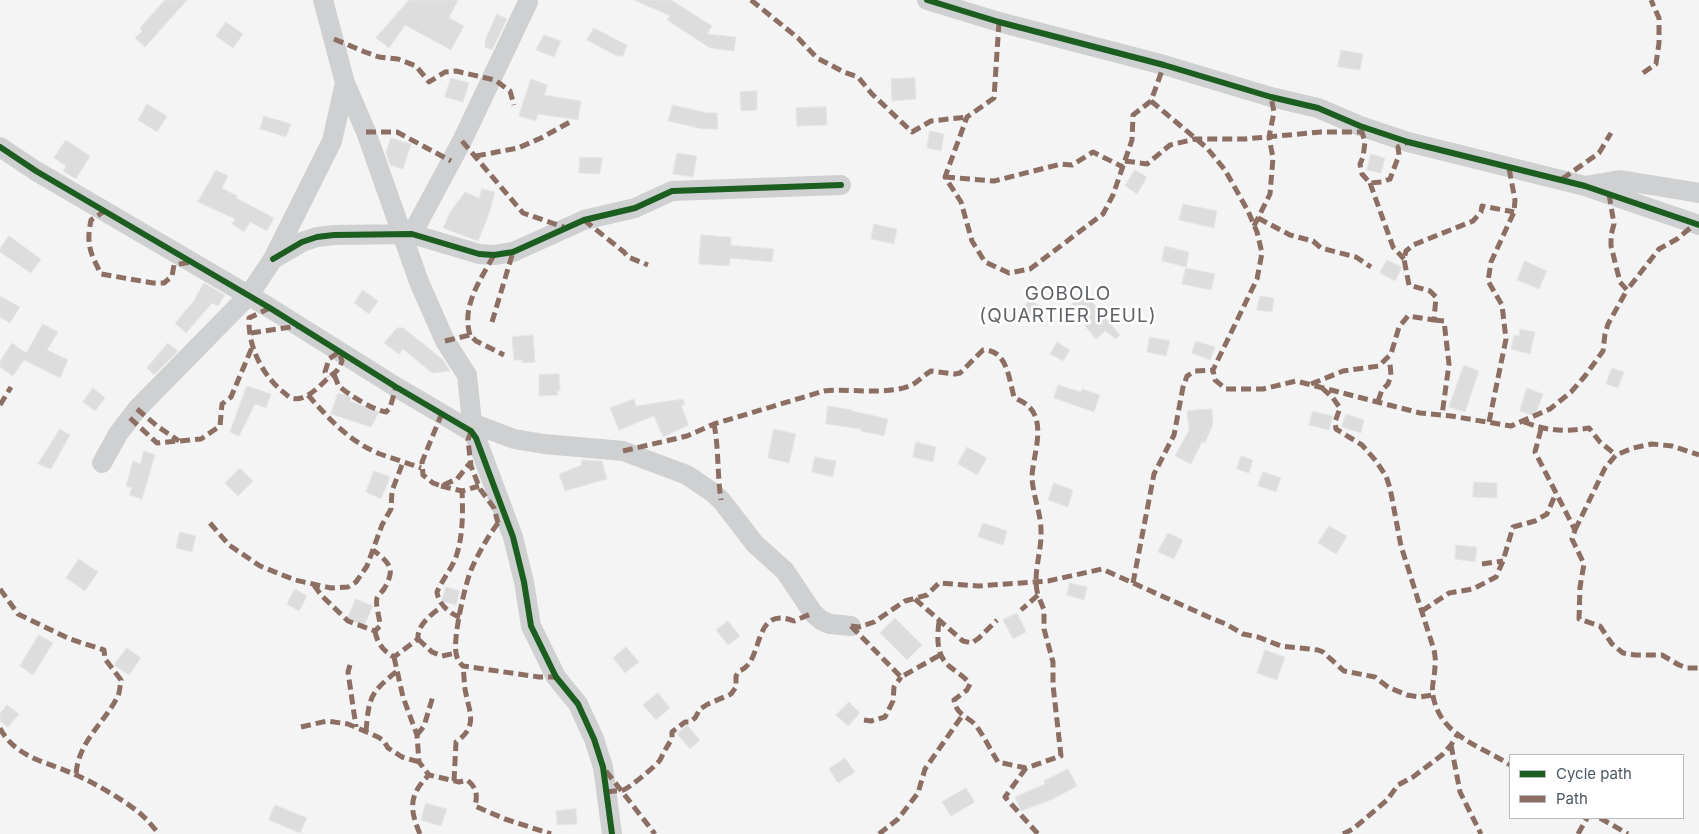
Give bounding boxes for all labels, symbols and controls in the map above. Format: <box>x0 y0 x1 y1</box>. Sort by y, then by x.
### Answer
district label: GOBOLO (QUARTIER PEUL) <box>977 283 1159 327</box>
legend <box>1509 754 1684 819</box>
text: Cycle path <box>1556 764 1632 783</box>
text: Path <box>1556 789 1588 808</box>

